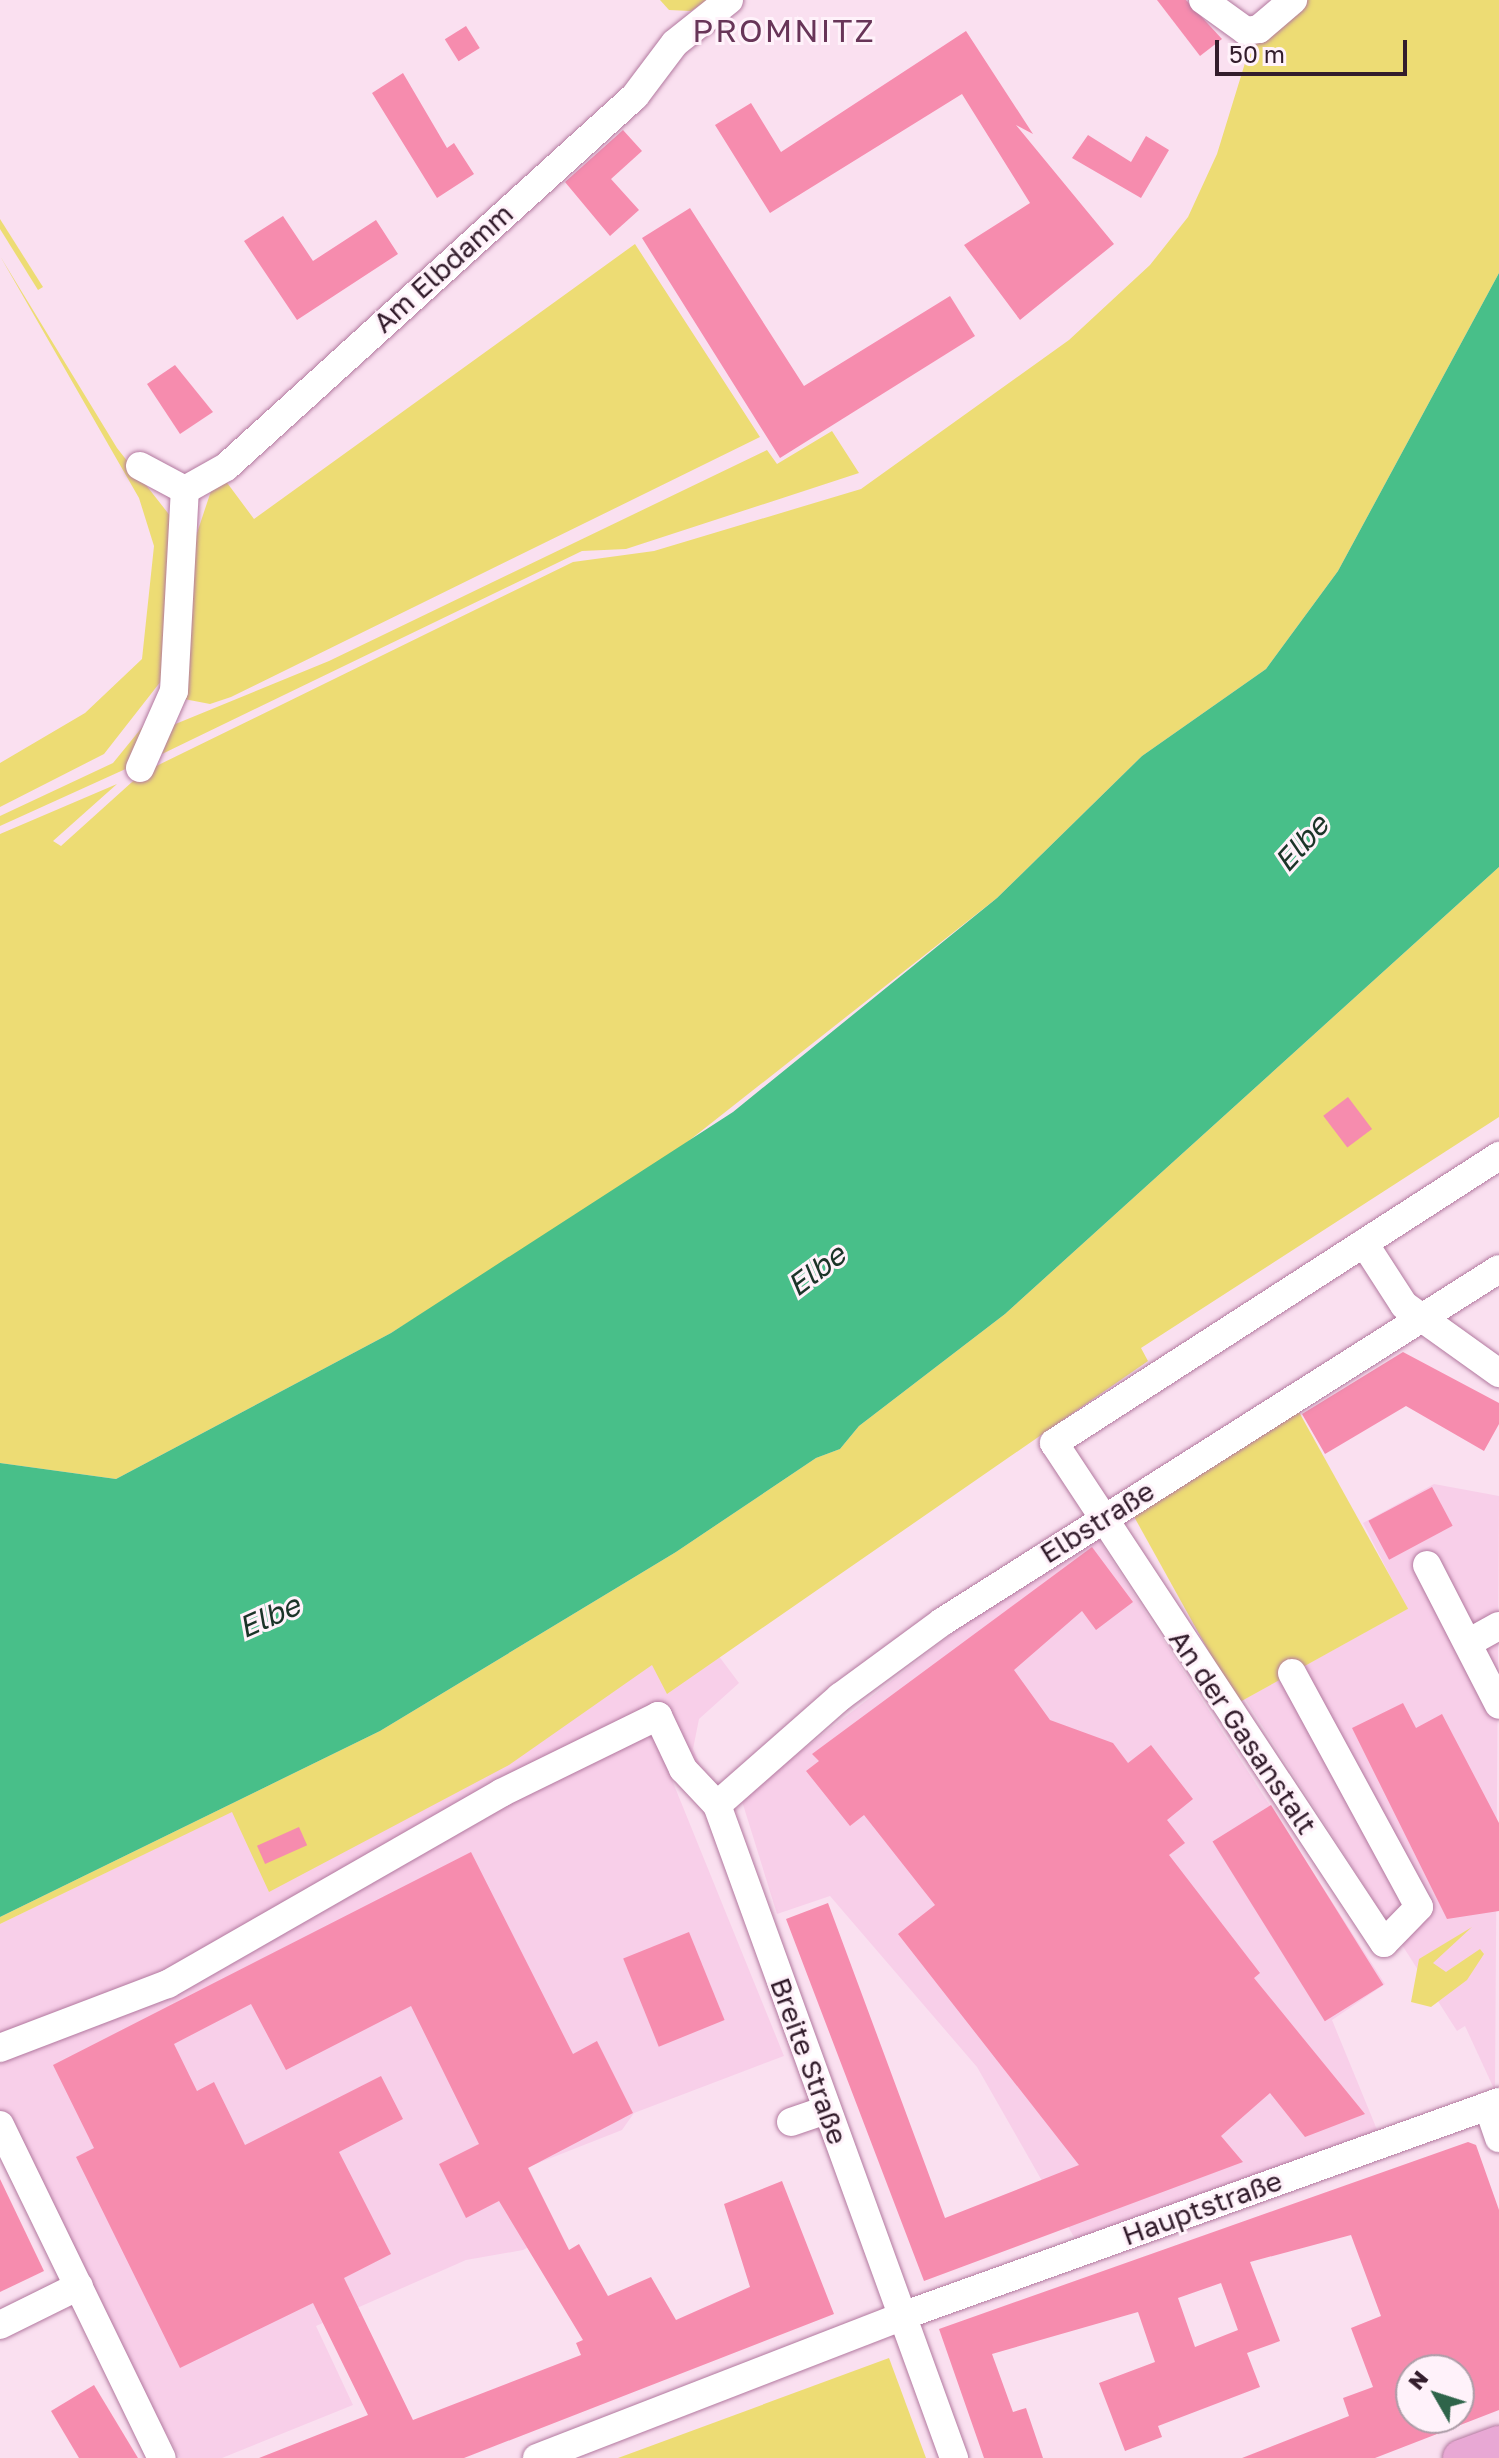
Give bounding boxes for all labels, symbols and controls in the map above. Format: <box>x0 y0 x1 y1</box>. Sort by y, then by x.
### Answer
district label: PROMNITZ <box>692 11 876 49</box>
scale bar <box>1219 24 1411 74</box>
text: 50 m <box>1229 39 1285 68</box>
street label: Am Elbdamm <box>366 196 520 340</box>
water label: Elbe <box>1266 807 1336 879</box>
water label: Elbe <box>780 1236 852 1304</box>
street label: Elbstraße <box>1034 1474 1160 1570</box>
water label: Elbe <box>233 1587 305 1645</box>
street label: An der Gasanstalt <box>1162 1623 1324 1841</box>
street label: Breite Straße <box>763 1973 855 2149</box>
street label: Hauptstraße <box>1118 2164 1286 2252</box>
north arrow <box>1395 2354 1475 2434</box>
text: N <box>1402 2365 1433 2395</box>

